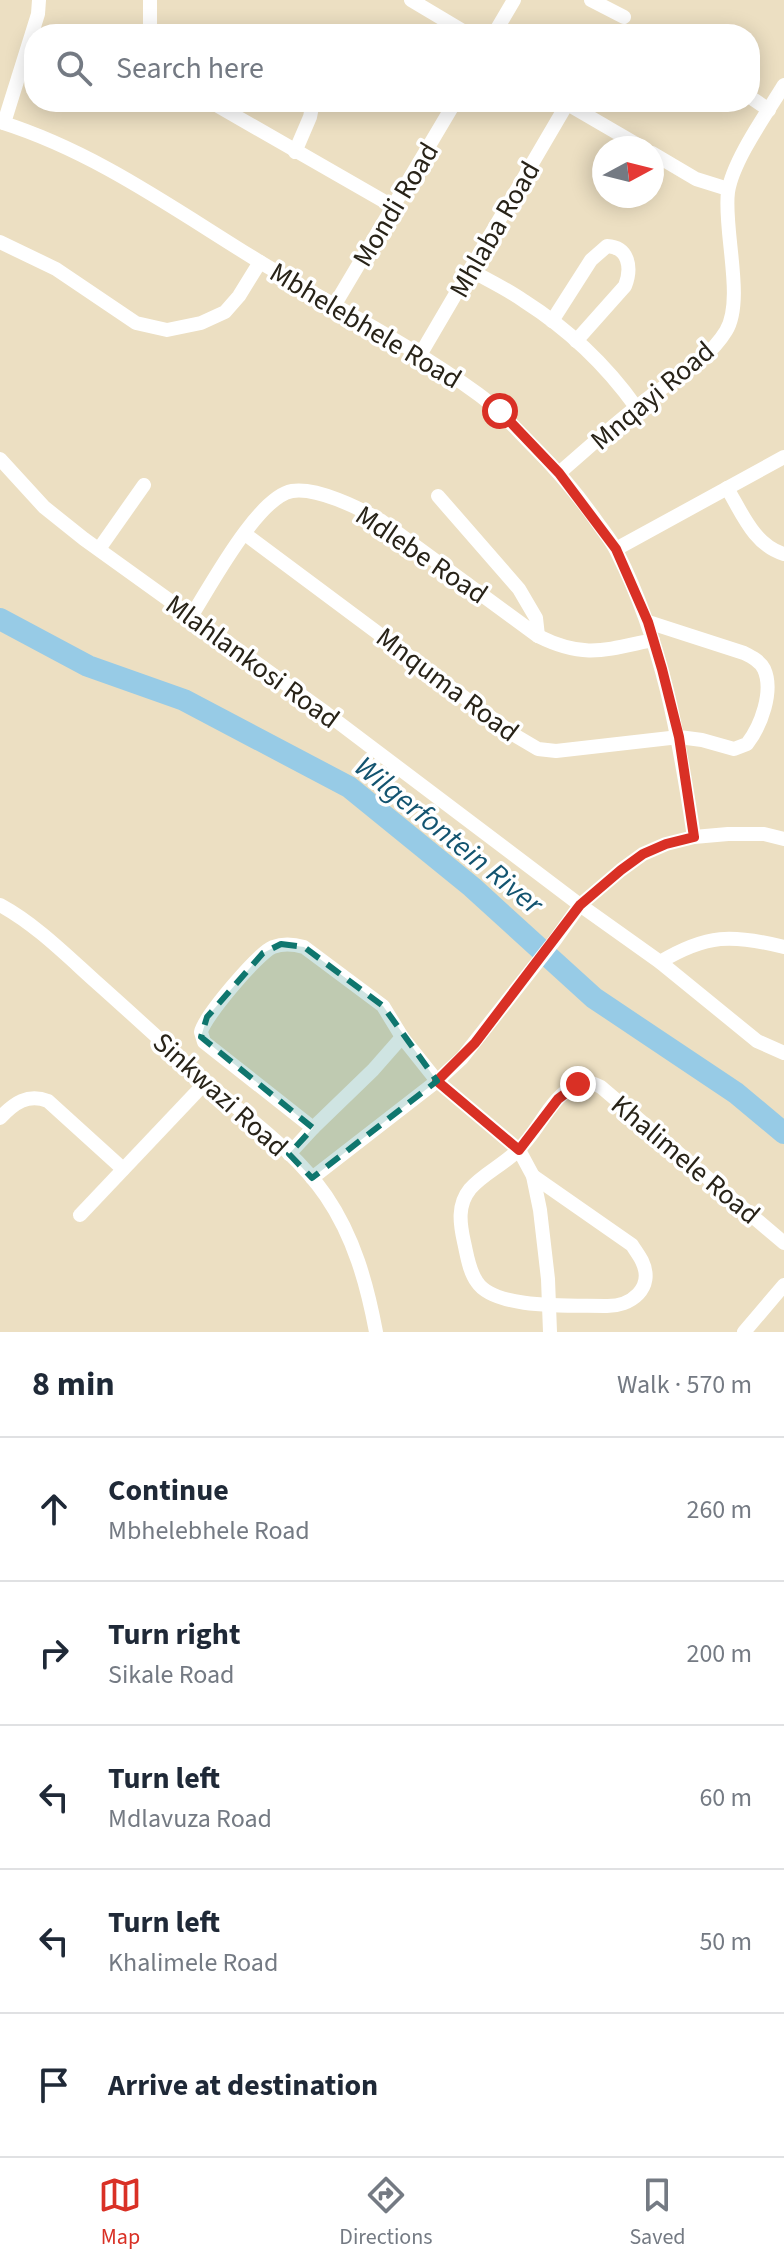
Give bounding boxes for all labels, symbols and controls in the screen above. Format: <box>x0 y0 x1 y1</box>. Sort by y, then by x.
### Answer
search box <box>24 24 760 112</box>
icon: search <box>52 46 96 90</box>
text: Search here <box>116 47 264 90</box>
street label: Mondi Road <box>343 135 449 274</box>
north arrow <box>592 136 664 208</box>
street label: Mhlaba Road <box>440 154 550 305</box>
street label: Mbhelebhele Road <box>262 253 469 399</box>
street label: Mnqayi Road <box>582 332 723 460</box>
route start <box>482 393 518 429</box>
street label: Mdlebe Road <box>347 496 496 614</box>
street label: Mlahlankosi Road <box>157 585 348 739</box>
street label: Mnquma Road <box>368 618 527 752</box>
water label: Wilgerfontein River <box>345 746 554 926</box>
street label: Sinkwazi Road <box>144 1023 297 1166</box>
route end <box>560 1066 596 1102</box>
street label: Khalimele Road <box>602 1085 768 1234</box>
text: 8 min <box>32 1360 115 1409</box>
text: Walk · 570 m <box>617 1366 752 1403</box>
text: Continue <box>108 1469 229 1512</box>
icon: ahead <box>32 1487 76 1531</box>
text: 260 m <box>686 1491 752 1528</box>
text: Mbhelebhele Road <box>108 1512 310 1549</box>
text: Turn right <box>108 1613 240 1656</box>
icon: right <box>32 1631 76 1675</box>
text: 200 m <box>686 1635 752 1672</box>
text: Sikale Road <box>108 1656 235 1693</box>
text: Turn left <box>108 1757 220 1800</box>
icon: left <box>32 1775 76 1819</box>
text: 60 m <box>699 1779 752 1816</box>
text: Mdlavuza Road <box>108 1800 272 1837</box>
text: Turn left <box>108 1901 220 1944</box>
icon: left <box>32 1919 76 1963</box>
text: 50 m <box>699 1923 752 1960</box>
text: Khalimele Road <box>108 1944 278 1981</box>
icon: arrive <box>32 2063 76 2107</box>
text: Arrive at destination <box>108 2064 378 2107</box>
tab: Map <box>98 2173 142 2253</box>
tab: Directions <box>339 2173 432 2253</box>
tab: Saved <box>629 2173 686 2253</box>

